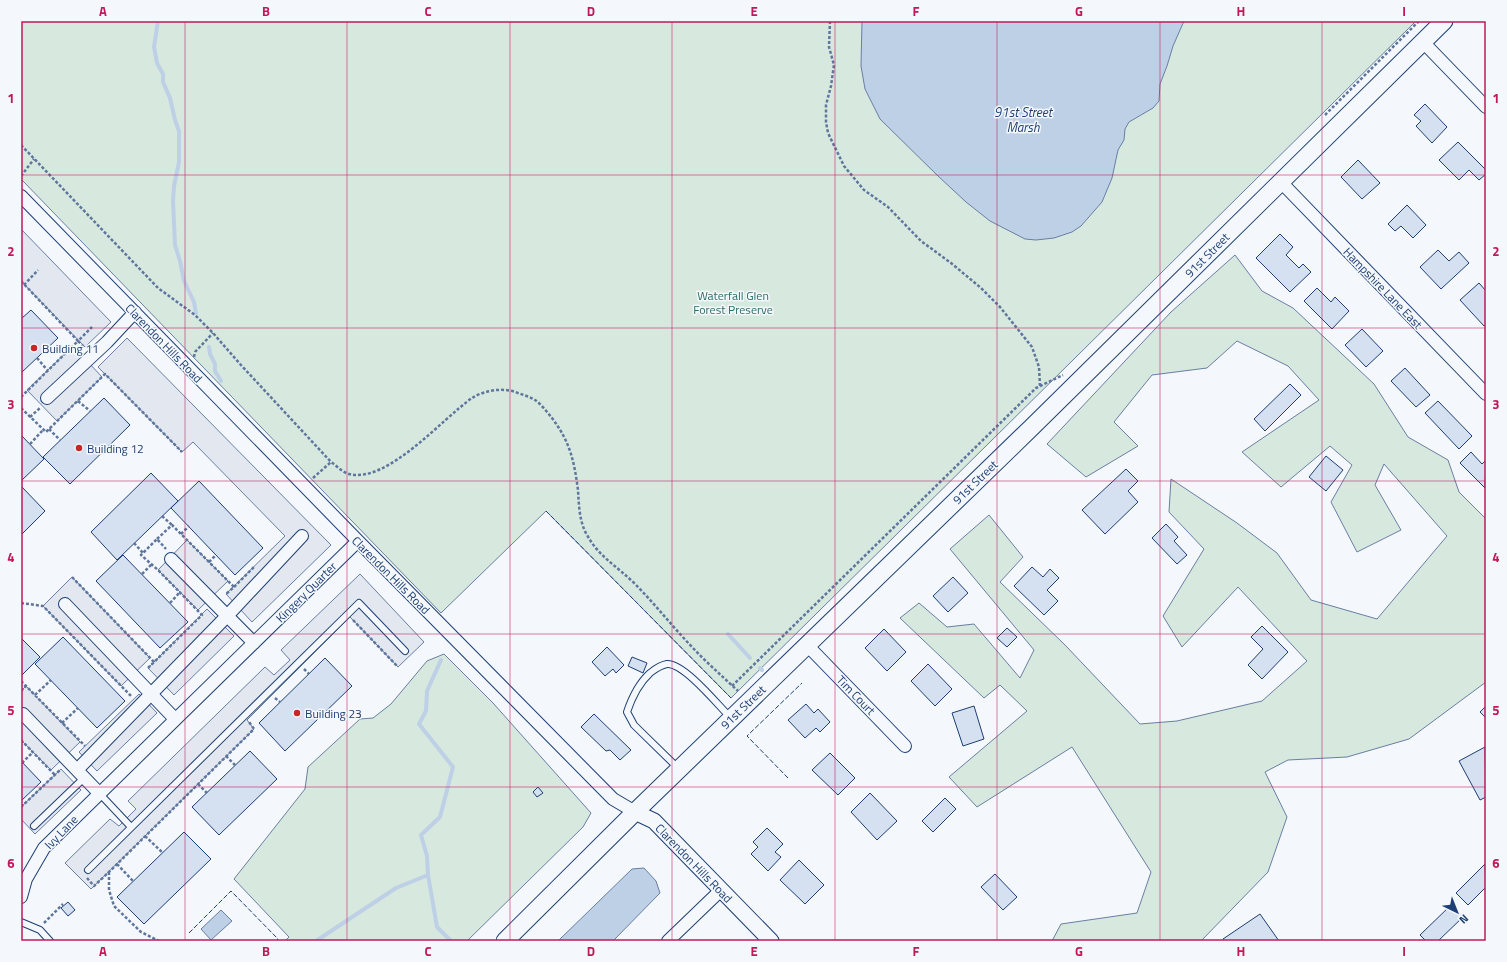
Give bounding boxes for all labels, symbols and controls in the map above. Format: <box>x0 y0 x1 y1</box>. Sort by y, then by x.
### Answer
text: A <box>99 1 107 21</box>
text: B <box>262 1 270 21</box>
text: C <box>424 1 432 21</box>
text: D <box>587 1 595 21</box>
text: E <box>750 1 758 21</box>
text: F <box>913 1 920 21</box>
text: G <box>1075 1 1083 21</box>
text: H <box>1237 1 1245 21</box>
text: I <box>1402 1 1406 21</box>
text: 1 <box>7 88 15 108</box>
text: 1 <box>1492 88 1500 108</box>
water label: 91st Street Marsh <box>994 102 1054 137</box>
street label: 91st Street <box>1180 228 1234 282</box>
text: 2 <box>7 241 15 261</box>
text: 2 <box>1492 241 1500 261</box>
street label: Hampshire Lane East <box>1339 243 1428 334</box>
park label: Waterfall Glen Forest Preserve <box>693 286 773 319</box>
street label: Clarendon Hills Road <box>121 299 207 387</box>
place label: Building 11 <box>42 339 99 358</box>
marker: Building 11 <box>29 343 39 353</box>
text: 3 <box>7 394 15 414</box>
text: 3 <box>1492 394 1500 414</box>
place label: Building 12 <box>87 439 144 458</box>
marker: Building 12 <box>74 443 84 453</box>
street label: 91st Street <box>948 455 1003 509</box>
street label: Clarendon Hills Road <box>347 531 435 619</box>
text: 4 <box>7 547 15 567</box>
text: 4 <box>1492 547 1500 567</box>
street label: Kingery Quarter <box>271 557 341 627</box>
street label: Tim Court <box>832 671 880 720</box>
street label: 91st Street <box>716 680 771 734</box>
text: 5 <box>7 700 15 720</box>
text: 5 <box>1492 700 1500 720</box>
place label: Building 23 <box>305 704 362 723</box>
marker: Building 23 <box>292 708 302 718</box>
street label: Ivy Lane <box>40 810 82 854</box>
street label: Clarendon Hills Road <box>651 819 737 907</box>
text: 6 <box>7 853 15 873</box>
text: 6 <box>1492 853 1500 873</box>
north arrow <box>1437 892 1477 932</box>
text: N <box>1456 911 1472 928</box>
text: A <box>99 941 107 961</box>
text: B <box>262 941 270 961</box>
text: C <box>424 941 432 961</box>
text: D <box>587 941 595 961</box>
text: E <box>750 941 758 961</box>
text: F <box>913 941 920 961</box>
text: G <box>1075 941 1083 961</box>
text: H <box>1237 941 1245 961</box>
text: I <box>1402 941 1406 961</box>

